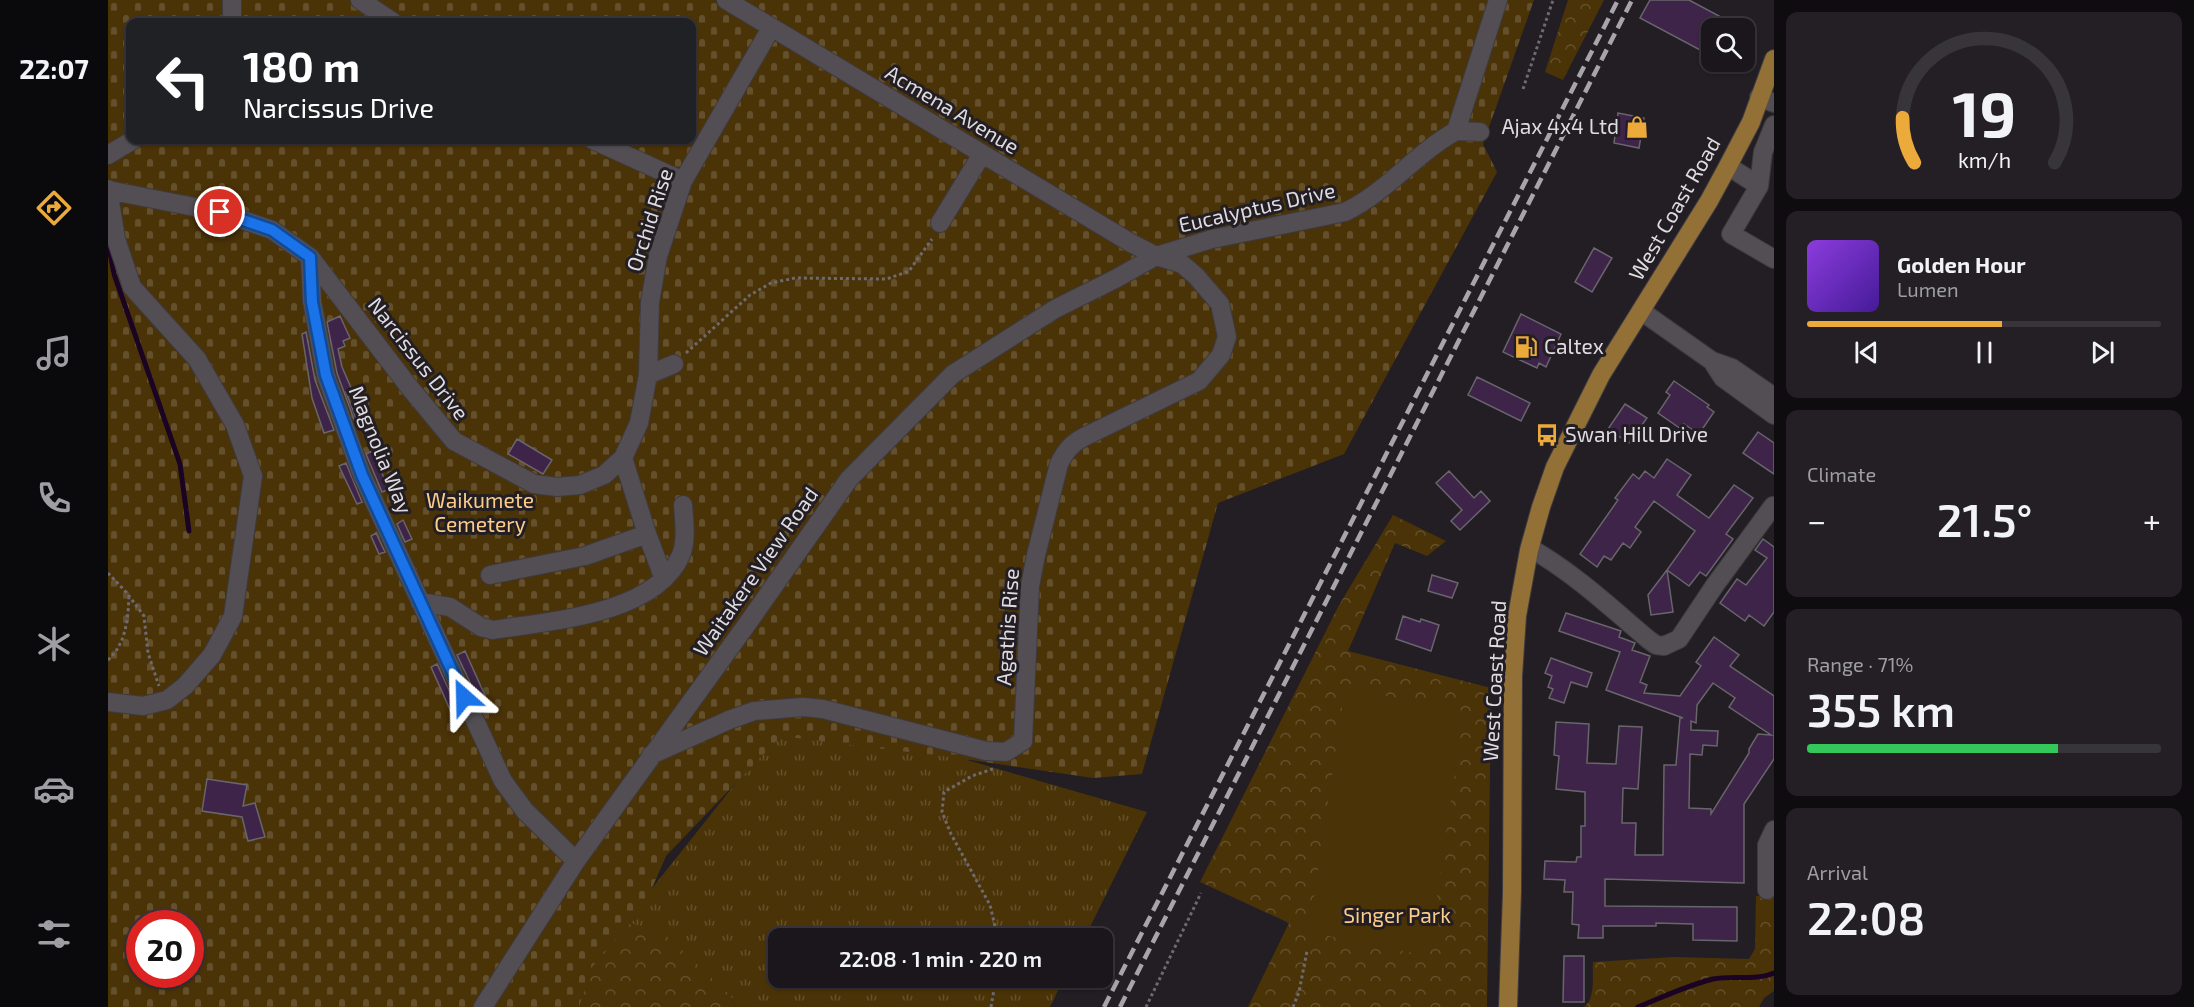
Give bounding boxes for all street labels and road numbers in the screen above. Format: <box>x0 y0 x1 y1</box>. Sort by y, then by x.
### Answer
street label: Acmena Avenue <box>881 59 1024 158</box>
street label: West Coast Road <box>1623 132 1725 284</box>
street label: Orchid Rise <box>620 165 677 274</box>
street label: Eucalyptus Drive <box>1176 176 1337 237</box>
street label: Narcissus Drive <box>364 292 475 424</box>
street label: Magnolia Way <box>344 382 418 517</box>
street label: Waitakere View Road <box>687 482 822 660</box>
street label: Agathis Rise <box>990 568 1023 686</box>
street label: West Coast Road <box>1477 600 1510 762</box>

